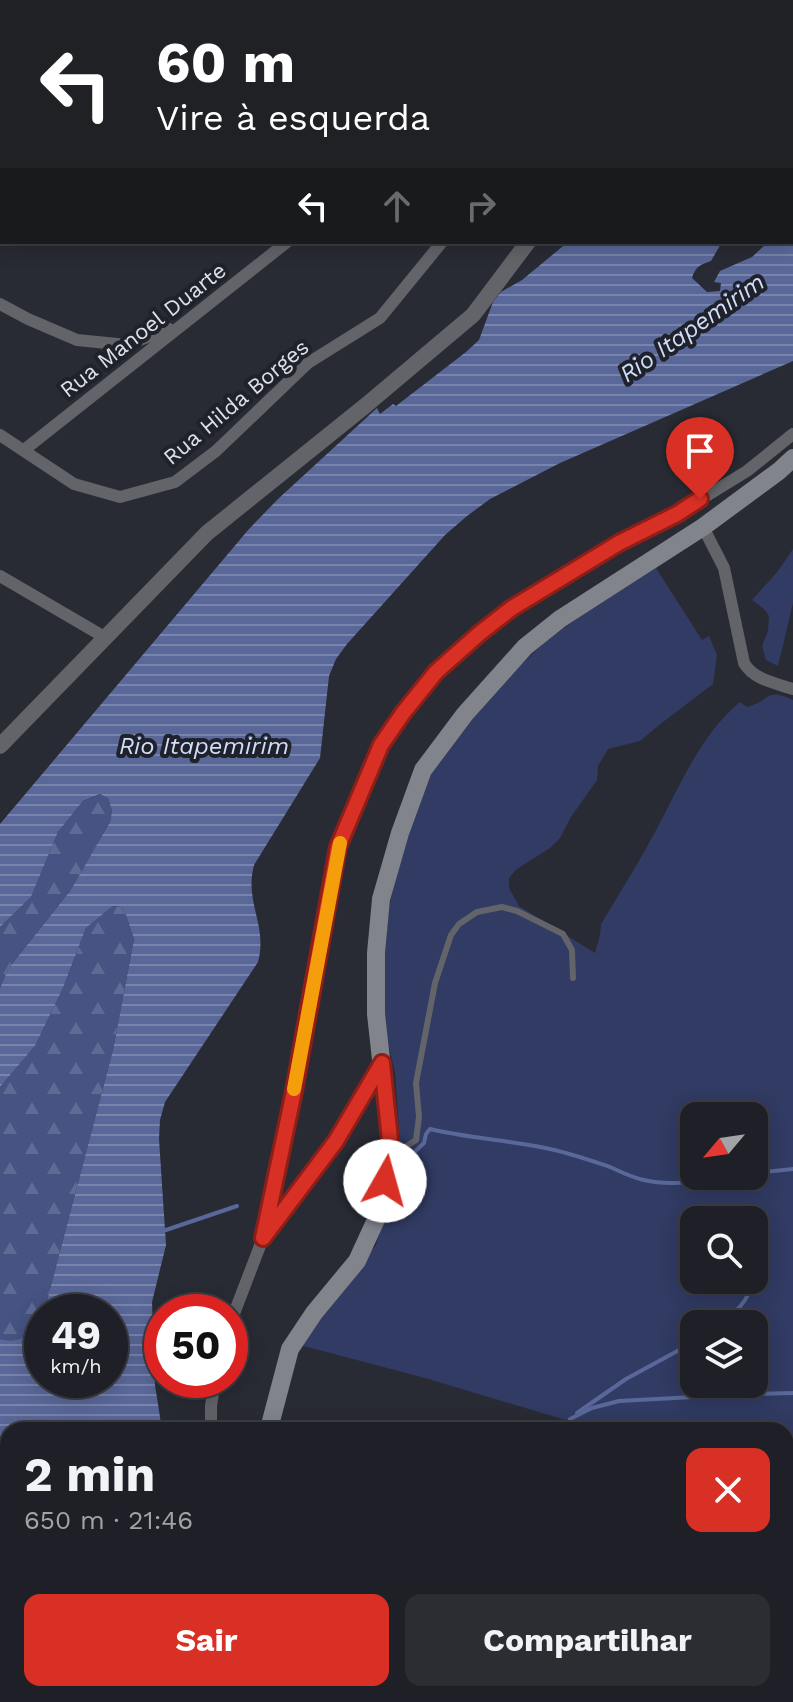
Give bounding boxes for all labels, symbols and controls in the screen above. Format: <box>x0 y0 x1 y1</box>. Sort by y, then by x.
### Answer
text: 60 m <box>156 30 295 96</box>
icon: left <box>24 32 128 136</box>
text: Vire à esquerda <box>156 97 430 139</box>
icon: left <box>291 184 335 228</box>
icon: ahead <box>375 184 419 228</box>
icon: right <box>459 184 503 228</box>
street label: Rua Manoel Duarte <box>55 257 231 403</box>
water label: Rio Itapemirim <box>614 268 770 388</box>
street label: Rua Hilda Borges <box>158 334 314 470</box>
pin <box>666 417 734 499</box>
icon: arrive <box>678 429 722 473</box>
water label: Rio Itapemirim <box>119 732 289 760</box>
north arrow <box>680 1102 768 1190</box>
map controls <box>680 1102 768 1398</box>
position arrow <box>343 1139 427 1223</box>
button: search <box>680 1206 768 1294</box>
speed limit sign: 50 <box>144 1294 248 1398</box>
button: layers <box>680 1310 768 1398</box>
text: 49 <box>51 1312 101 1359</box>
text: km/h <box>50 1354 102 1378</box>
text: 2 min <box>24 1446 155 1503</box>
button: close <box>686 1448 770 1532</box>
text: 650 m · 21:46 <box>24 1505 193 1535</box>
button: Sair <box>24 1594 389 1686</box>
button: Compartilhar <box>405 1594 770 1686</box>

